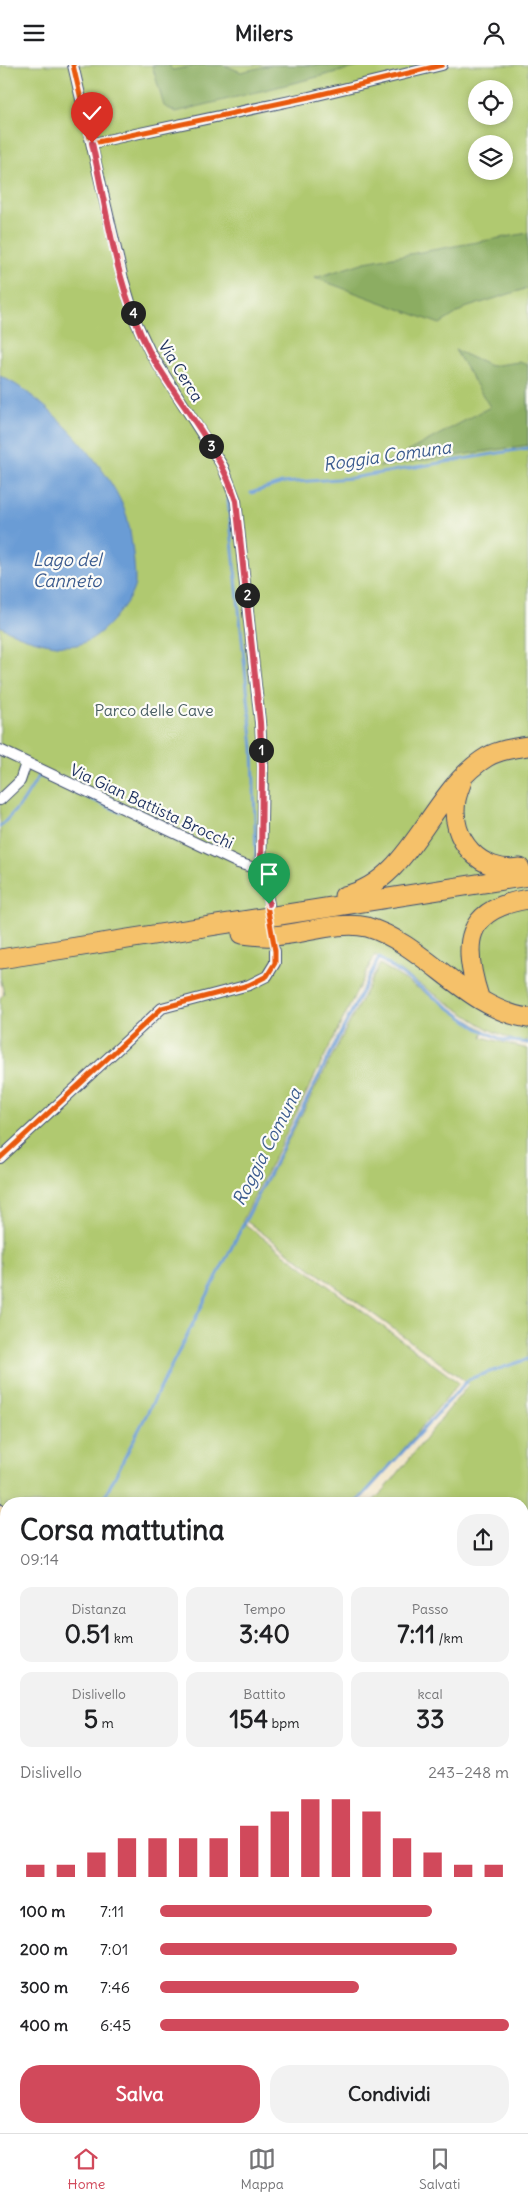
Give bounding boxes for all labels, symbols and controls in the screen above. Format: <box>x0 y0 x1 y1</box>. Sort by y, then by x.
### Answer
icon: menu <box>20 19 48 47</box>
text: Milers <box>235 19 293 47</box>
icon: person <box>480 19 508 47</box>
map controls <box>468 80 513 180</box>
button: locate <box>468 80 513 125</box>
pin <box>71 92 113 143</box>
icon: check <box>78 99 106 127</box>
button: layers <box>468 135 513 180</box>
pin: 4 <box>120 301 146 325</box>
text: 4 <box>129 304 138 322</box>
street label: Via Cerca <box>154 337 208 405</box>
pin: 3 <box>198 433 224 459</box>
water label: Roggia Comuna <box>322 435 454 476</box>
text: 3 <box>208 437 215 455</box>
water label: Lago del Canneto <box>33 548 104 592</box>
pin: 2 <box>234 583 260 607</box>
text: 2 <box>244 586 251 604</box>
park label: Parco delle Cave <box>94 700 214 720</box>
pin: 1 <box>248 737 274 763</box>
text: 1 <box>259 741 264 759</box>
street label: Via Gian Battista Brocchi <box>67 759 237 853</box>
pin <box>248 853 290 904</box>
icon: arrive <box>255 860 283 888</box>
water label: Roggia Comuna <box>227 1083 307 1209</box>
text: Corsa mattutina <box>20 1512 224 1548</box>
button: share <box>457 1514 509 1566</box>
text: 09:14 <box>20 1549 59 1569</box>
text: Distanza <box>71 1600 126 1618</box>
text: Tempo <box>243 1600 286 1618</box>
text: Passo <box>412 1600 449 1618</box>
text: 0.51 <box>64 1618 110 1650</box>
text: 3:40 <box>239 1618 290 1650</box>
text: 7:11 <box>397 1618 435 1650</box>
text: km <box>110 1629 133 1647</box>
text: /km <box>435 1629 463 1647</box>
text: Dislivello <box>72 1685 126 1703</box>
text: Battito <box>243 1685 286 1703</box>
text: kcal <box>418 1685 443 1703</box>
text: 5 <box>84 1703 98 1735</box>
text: 154 <box>229 1703 268 1735</box>
text: 33 <box>416 1703 444 1735</box>
text: m <box>98 1714 114 1732</box>
text: bpm <box>268 1714 300 1732</box>
text: Dislivello <box>20 1762 82 1782</box>
text: 243–248 m <box>428 1762 509 1782</box>
text: 100 m <box>20 1901 65 1921</box>
text: 7:11 <box>100 1901 124 1921</box>
text: 200 m <box>20 1939 68 1959</box>
text: 7:01 <box>100 1939 128 1959</box>
text: 300 m <box>20 1977 68 1997</box>
text: 7:46 <box>100 1977 130 1997</box>
text: 400 m <box>20 2015 68 2035</box>
text: 6:45 <box>100 2015 131 2035</box>
button: Salva <box>20 2065 260 2123</box>
button: Condividi <box>270 2065 509 2123</box>
tab: Home <box>68 2145 105 2193</box>
tab: Mappa <box>241 2145 284 2193</box>
tab: Salvati <box>419 2145 460 2193</box>

